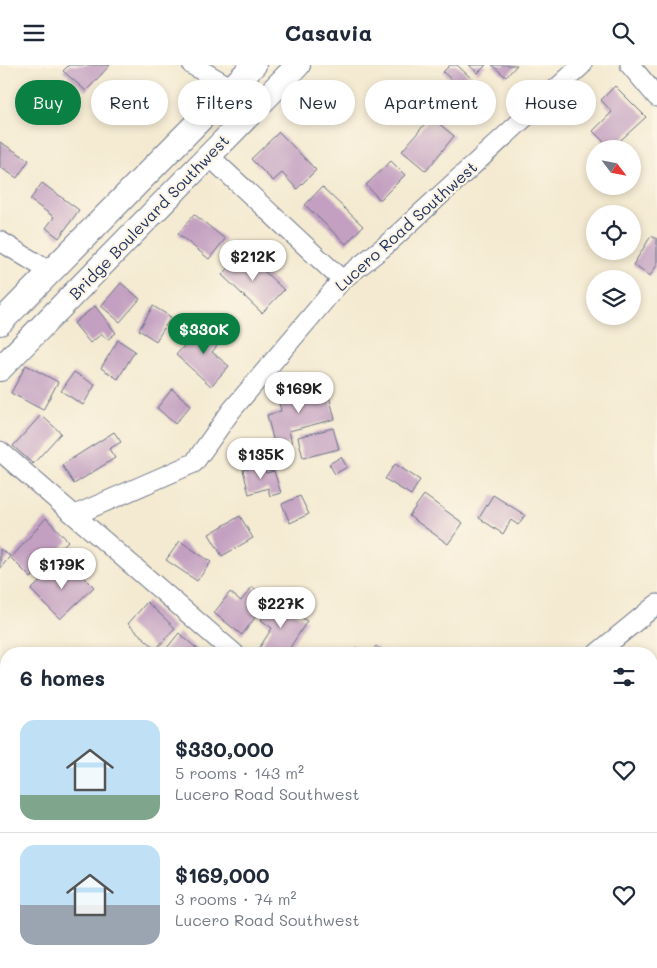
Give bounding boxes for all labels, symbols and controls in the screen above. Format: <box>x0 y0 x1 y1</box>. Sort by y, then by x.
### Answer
text: Casavia <box>285 18 372 47</box>
icon: menu <box>20 19 48 47</box>
icon: search <box>609 19 637 47</box>
chip: Buy <box>15 80 81 125</box>
chip: Rent <box>91 80 168 125</box>
chip: Filters <box>178 80 271 125</box>
chip: New <box>281 80 355 125</box>
chip: Apartment <box>365 80 496 125</box>
chip: House <box>506 80 596 125</box>
street label: Bridge Boulevard Southwest <box>64 130 233 304</box>
north arrow <box>586 140 641 195</box>
map controls <box>586 140 641 325</box>
street label: Lucero Road Southwest <box>330 156 481 295</box>
button: locate <box>586 205 641 260</box>
pin: $212K <box>218 239 288 282</box>
text: $212K <box>230 245 276 266</box>
button: layers <box>586 270 641 325</box>
pin: $330K <box>169 313 239 355</box>
text: $330K <box>179 318 229 339</box>
pin: $169K <box>264 371 334 414</box>
text: $169K <box>276 377 322 398</box>
pin: $135K <box>226 437 296 480</box>
text: $135K <box>238 443 284 464</box>
pin: $179K <box>27 547 97 590</box>
text: $179K <box>39 553 85 574</box>
pin: $227K <box>246 587 316 629</box>
text: $227K <box>257 592 305 613</box>
icon: filters <box>610 663 638 691</box>
text: 6 homes <box>20 664 105 691</box>
text: $330,000 <box>175 735 274 762</box>
icon: home <box>60 740 120 800</box>
icon: heart <box>610 756 638 784</box>
text: 5 rooms · 143 m² <box>175 762 304 783</box>
text: Lucero Road Southwest <box>175 783 360 804</box>
text: $169,000 <box>175 861 270 888</box>
icon: home <box>60 865 120 925</box>
icon: heart <box>610 881 638 909</box>
text: 3 rooms · 74 m² <box>175 888 296 909</box>
text: Lucero Road Southwest <box>175 909 360 930</box>

